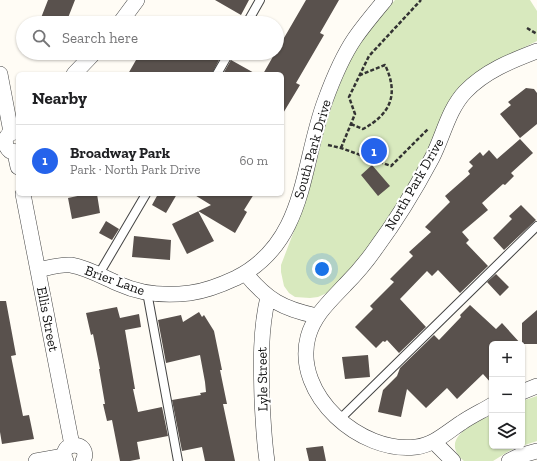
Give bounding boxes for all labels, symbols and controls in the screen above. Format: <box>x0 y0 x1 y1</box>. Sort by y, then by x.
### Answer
search box <box>16 16 284 60</box>
icon: search <box>30 27 52 49</box>
text: Search here <box>62 29 138 47</box>
text: Nearby <box>32 88 87 108</box>
street label: South Park Drive <box>290 97 335 201</box>
street label: North Park Drive <box>381 135 448 233</box>
pin: 1 <box>361 136 387 166</box>
text: Broadway Park <box>70 144 170 162</box>
text: 1 <box>42 153 48 168</box>
text: 60 m <box>239 153 268 168</box>
text: Park · North Park Drive <box>70 162 200 177</box>
your location <box>312 259 332 279</box>
street label: Brier Lane <box>82 262 148 299</box>
street label: Ellis Street <box>33 285 62 354</box>
map controls <box>489 341 525 449</box>
button: + <box>489 341 525 377</box>
street label: Lyle Street <box>253 346 272 411</box>
button: − <box>489 377 525 413</box>
button: layers <box>489 413 525 449</box>

